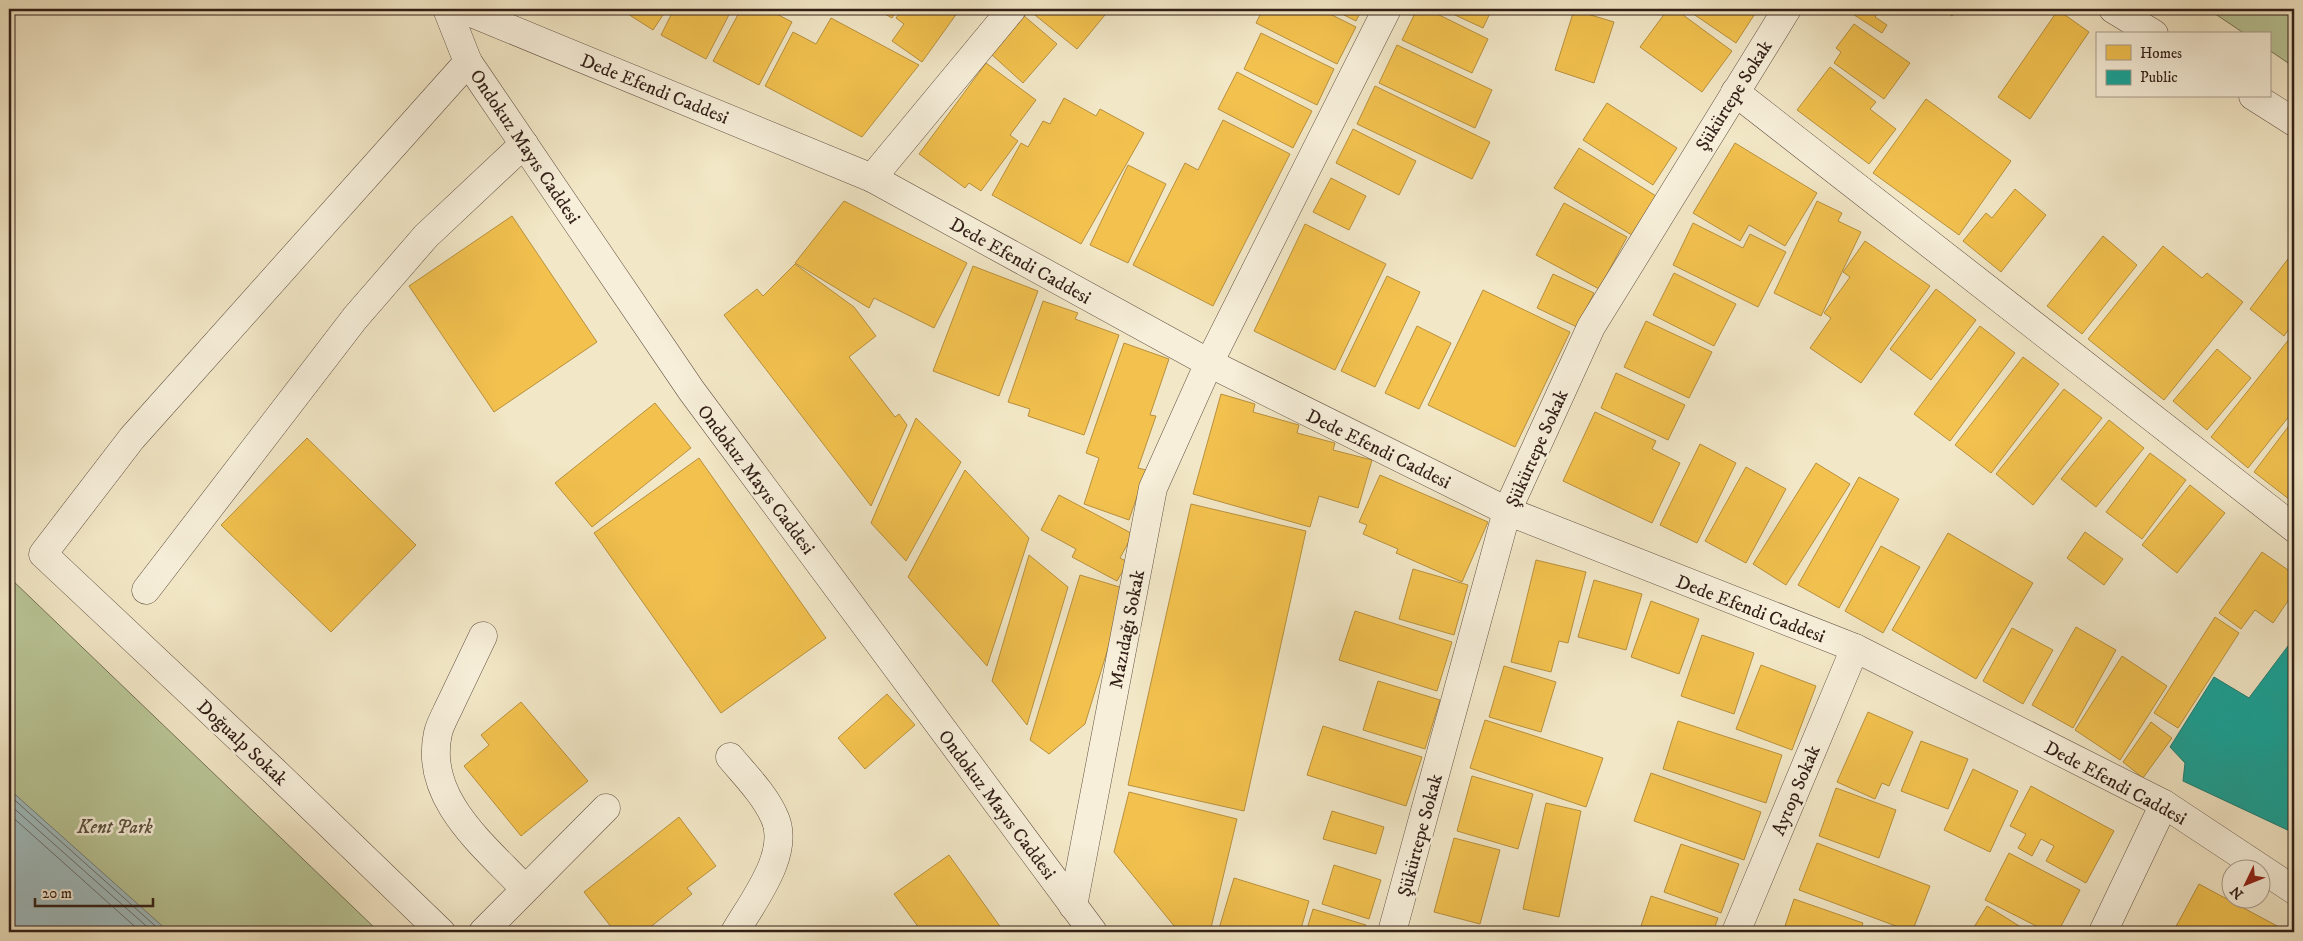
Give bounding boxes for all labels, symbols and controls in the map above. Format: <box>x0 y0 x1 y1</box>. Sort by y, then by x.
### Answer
legend <box>2096 32 2270 98</box>
street label: Şükürtepe Sokak <box>1691 36 1778 155</box>
text: Homes <box>2140 44 2182 63</box>
street label: Dede Efendi Caddesi <box>577 49 732 130</box>
street label: Ondokuz Mayıs Caddesi <box>465 65 585 228</box>
text: Public <box>2140 68 2178 87</box>
street label: Dede Efendi Caddesi <box>946 213 1095 310</box>
street label: Şükürtepe Sokak <box>1501 386 1574 511</box>
street label: Ondokuz Mayıs Caddesi <box>692 401 820 559</box>
street label: Dede Efendi Caddesi <box>1302 404 1454 494</box>
street label: Mazıdağı Sokak <box>1105 567 1150 691</box>
street label: Dede Efendi Caddesi <box>1673 570 1828 648</box>
street label: Doğualp Sokak <box>192 695 292 791</box>
street label: Ondokuz Mayıs Caddesi <box>933 726 1061 884</box>
street label: Dede Efendi Caddesi <box>2040 736 2190 831</box>
street label: Aytop Sokak <box>1767 742 1826 839</box>
street label: Şükürtepe Sokak <box>1393 771 1448 899</box>
park label: Kent Park <box>76 816 153 839</box>
north arrow <box>2220 858 2270 908</box>
scale bar <box>35 876 152 908</box>
text: N <box>2226 881 2248 903</box>
text: 20 m <box>42 884 72 903</box>

